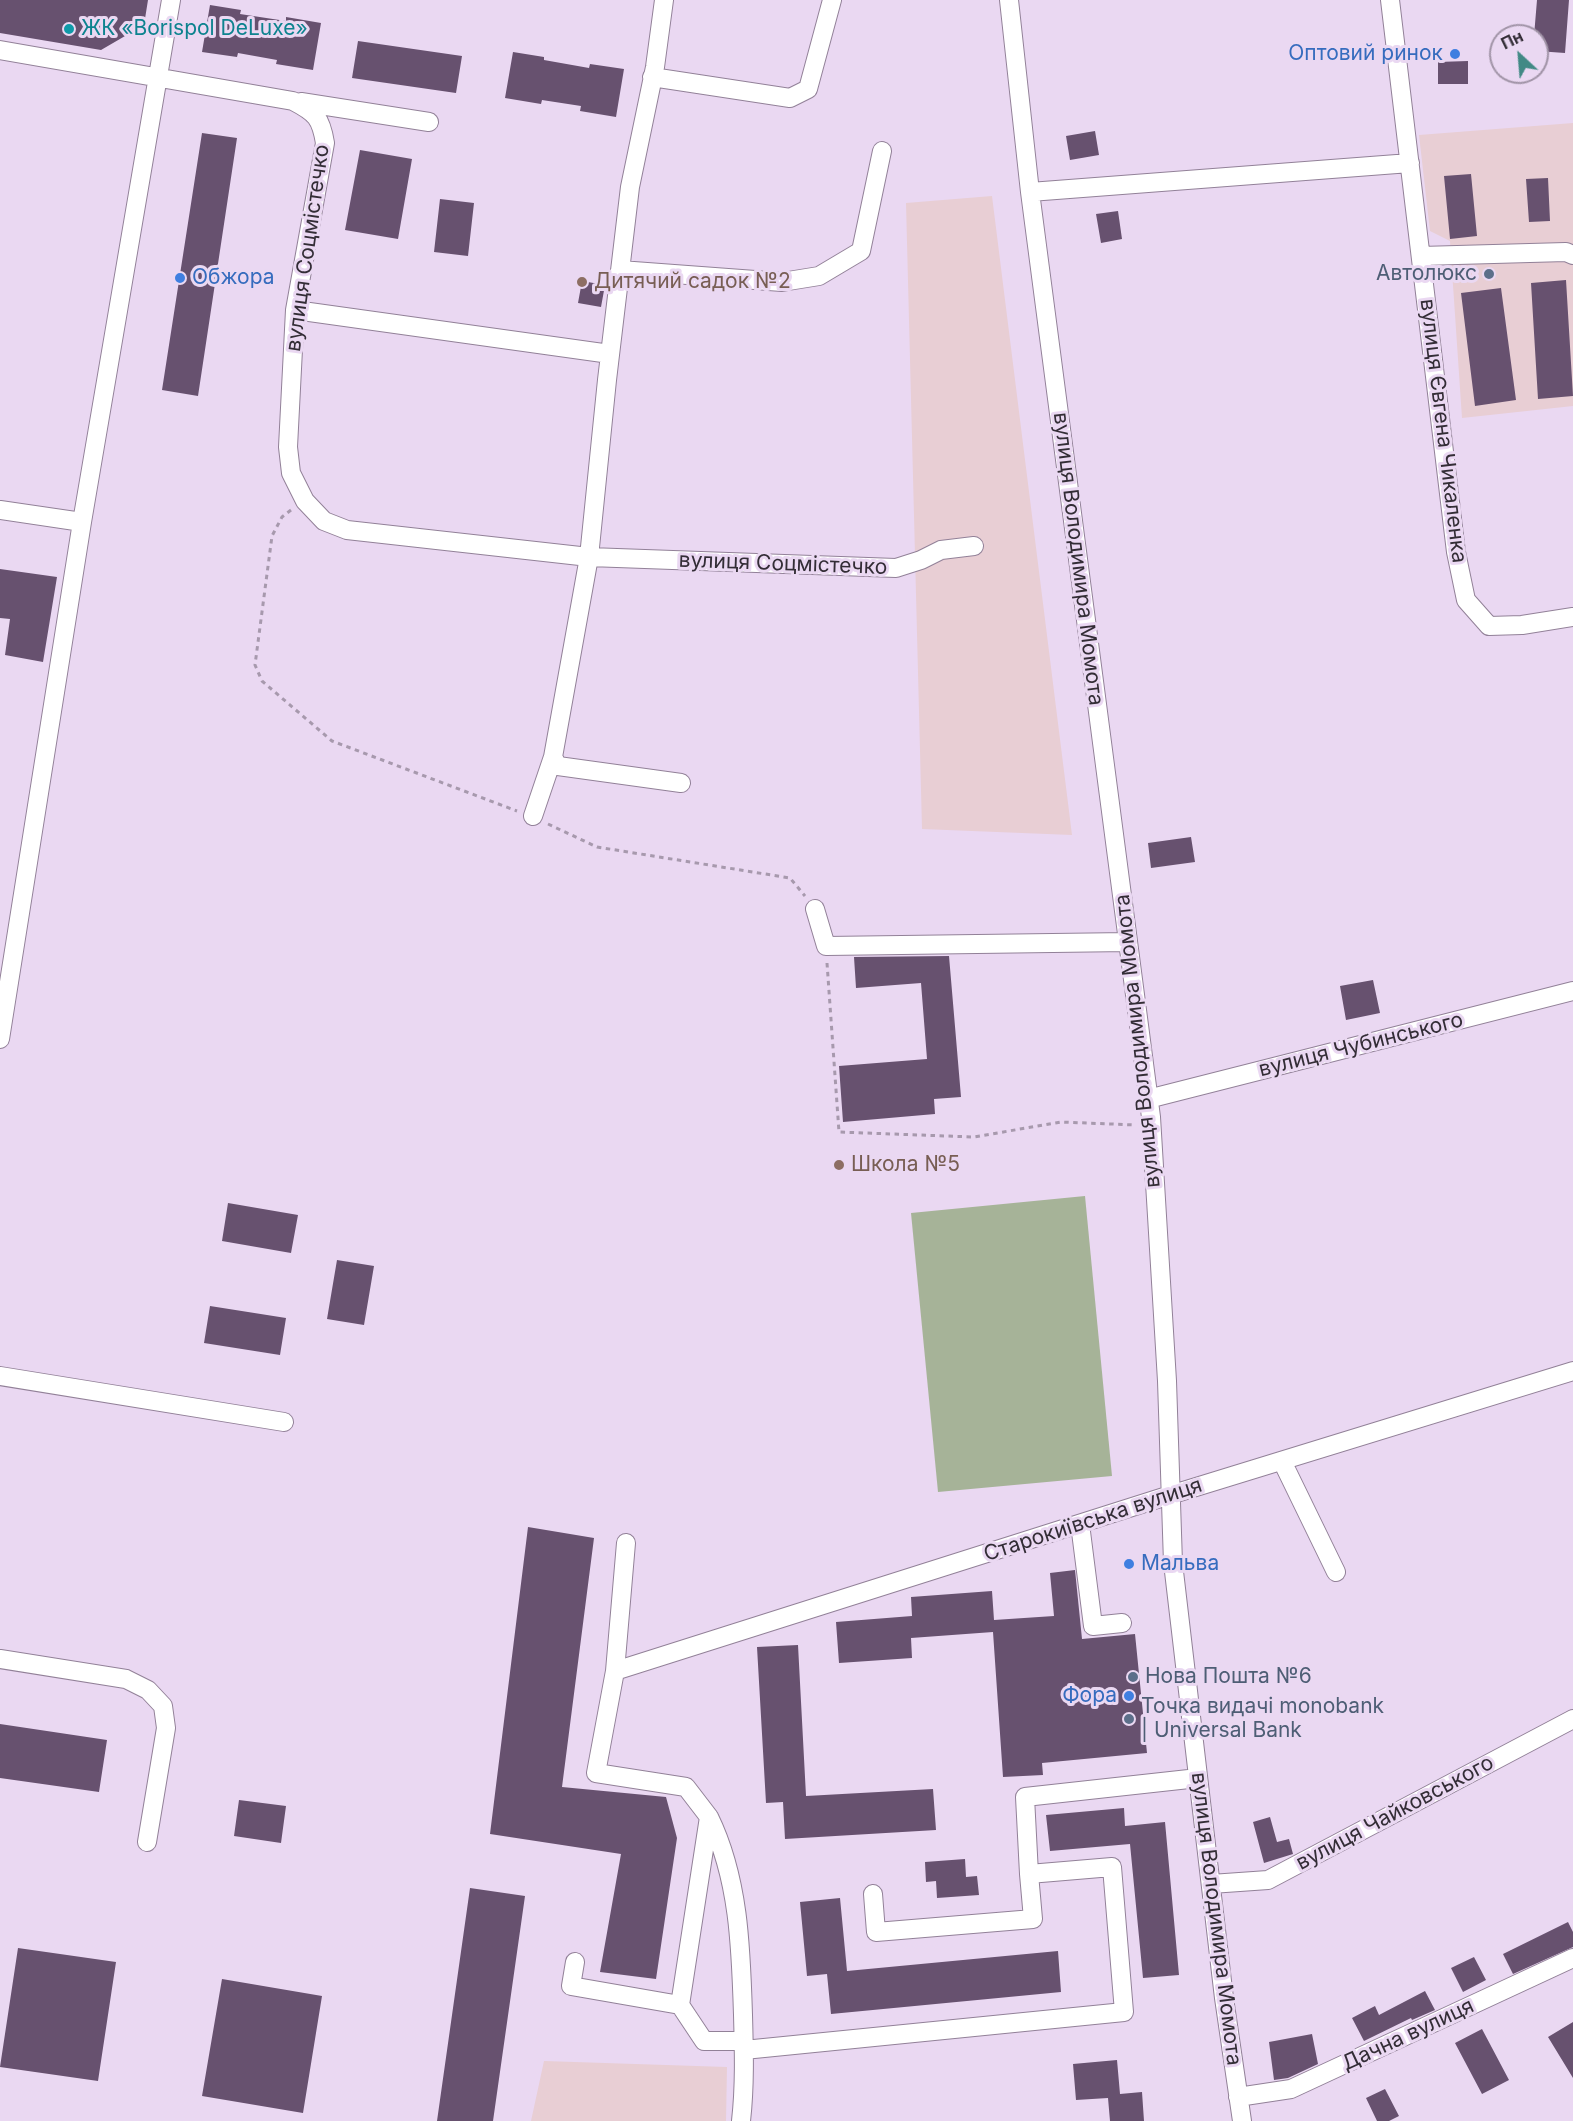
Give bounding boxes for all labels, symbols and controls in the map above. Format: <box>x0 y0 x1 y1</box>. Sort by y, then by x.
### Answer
place label: ЖК «Borispol DeLuxe» <box>81 16 308 42</box>
marker: ЖК «Borispol DeLuxe» <box>62 22 76 36</box>
north arrow <box>1489 24 1549 84</box>
text: Пн <box>1498 26 1526 53</box>
place label: Оптовий ринок <box>1288 41 1443 67</box>
marker: Оптовий ринок <box>1448 47 1462 61</box>
street label: вулиця Соцмістечко <box>281 143 335 353</box>
place label: Автолюкс <box>1376 261 1477 287</box>
place label: Обжора <box>192 265 274 291</box>
marker: Автолюкс <box>1482 267 1496 281</box>
place label: Дитячий садок №2 <box>594 269 791 295</box>
marker: Обжора <box>173 271 187 285</box>
marker: Дитячий садок №2 <box>575 275 589 289</box>
street label: вулиця Євгена Чикаленка <box>1414 298 1472 564</box>
street label: вулиця Володимира Момота <box>1048 411 1108 707</box>
street label: вулиця Соцмістечко <box>678 548 888 580</box>
street label: вулиця Володимира Момота <box>1110 893 1166 1189</box>
street label: вулиця Чубинського <box>1256 1007 1466 1083</box>
place label: Школа №5 <box>851 1152 960 1178</box>
marker: Школа №5 <box>832 1158 846 1172</box>
street label: Старокиївська вулиця <box>981 1473 1205 1567</box>
place label: Мальва <box>1141 1551 1219 1577</box>
marker: Мальва <box>1122 1557 1136 1571</box>
place label: Нова Пошта №6 <box>1145 1664 1312 1690</box>
marker: Нова Пошта №6 <box>1126 1670 1140 1684</box>
place label: Фора <box>1062 1683 1117 1709</box>
marker: Фора <box>1122 1689 1136 1703</box>
place label: Точка видачі monobank | Universal Bank <box>1141 1694 1384 1744</box>
marker: Точка видачі monobank | Universal Bank <box>1122 1712 1136 1726</box>
street label: вулиця Чайковського <box>1292 1750 1498 1876</box>
street label: вулиця Володимира Момота <box>1186 1771 1246 2067</box>
street label: Дачна вулиця <box>1338 1993 1478 2077</box>

